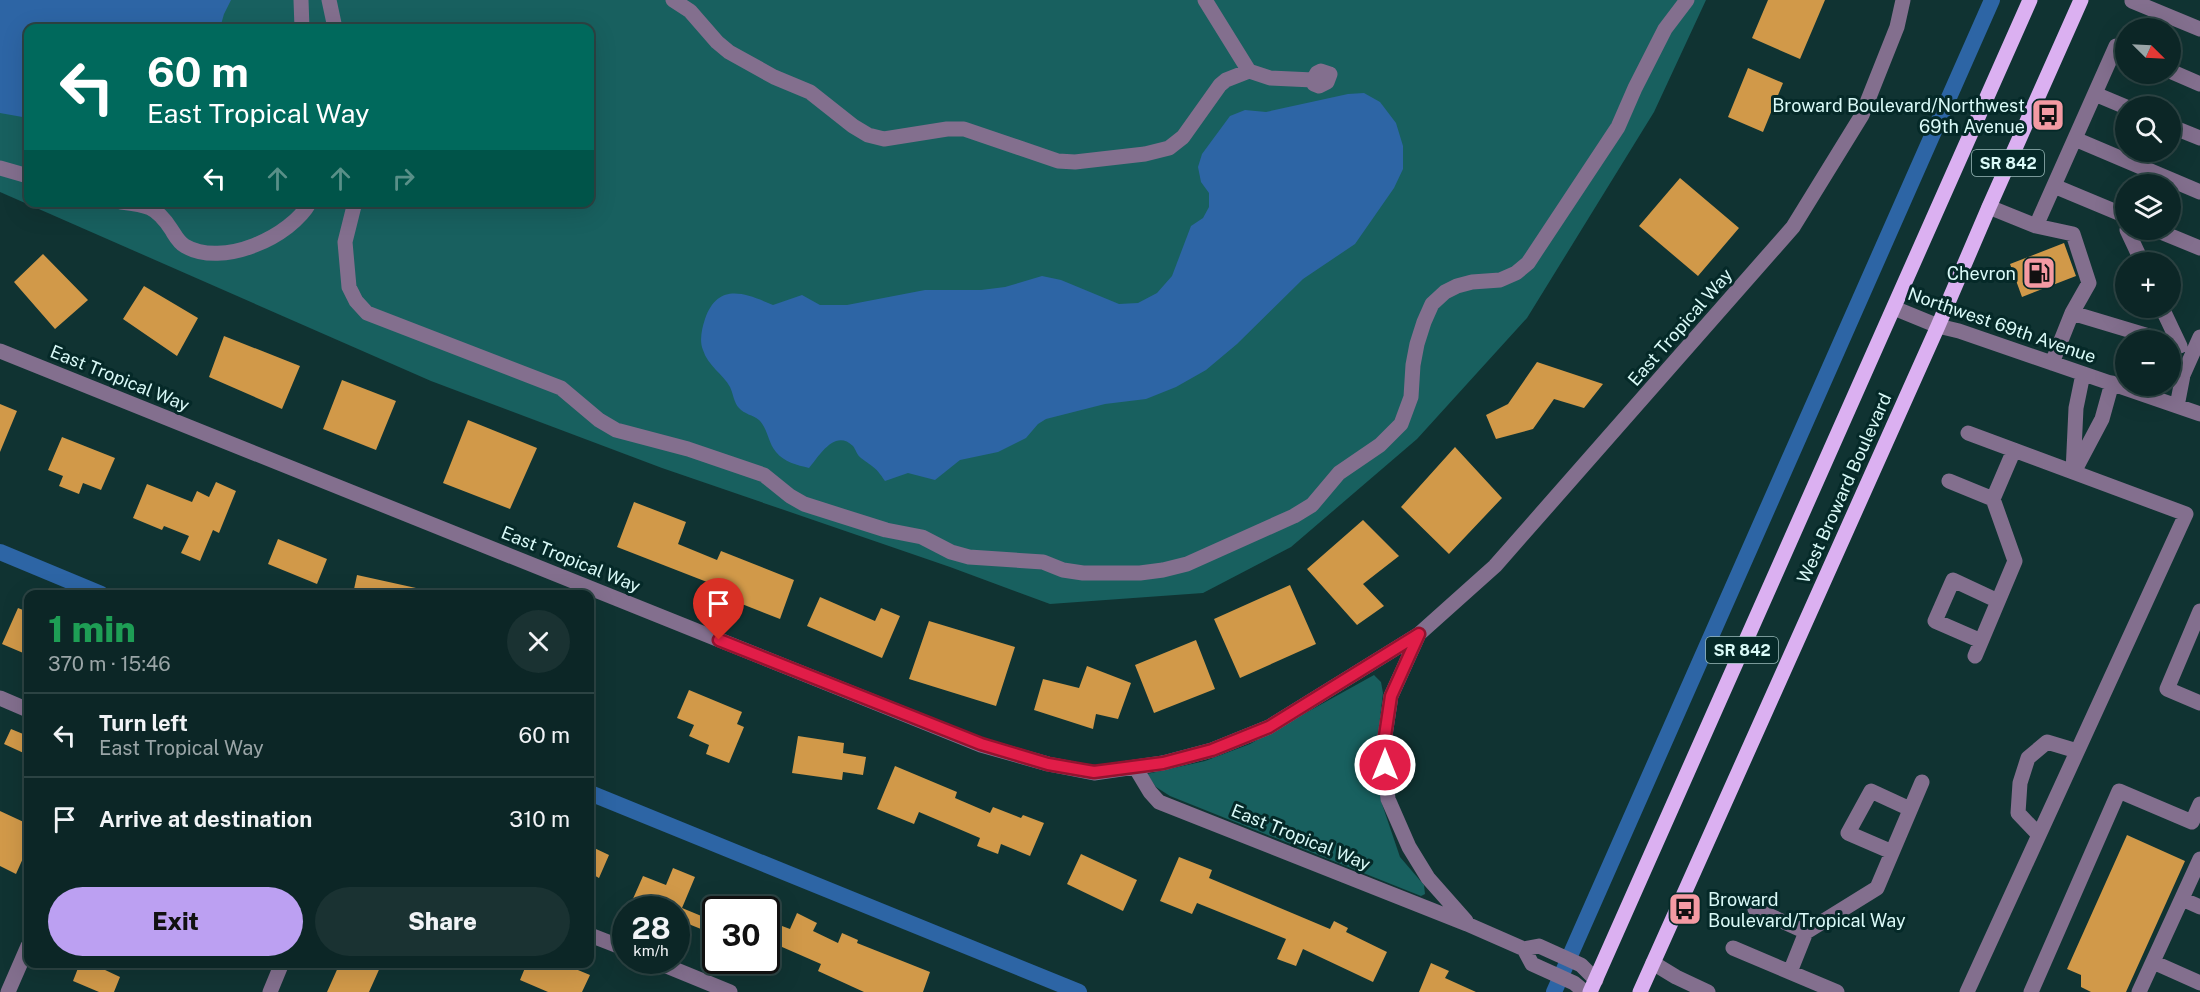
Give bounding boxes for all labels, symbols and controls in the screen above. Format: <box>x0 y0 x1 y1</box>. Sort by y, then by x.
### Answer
north arrow <box>2115 18 2181 84</box>
map controls <box>2115 18 2181 396</box>
text: 60 m <box>147 47 249 96</box>
icon: left <box>48 48 126 126</box>
place label: Broward Boulevard/Northwest 69th Avenue <box>1772 95 2025 137</box>
button: search <box>2115 96 2181 162</box>
text: East Tropical Way <box>147 97 369 129</box>
bus stop icon: Broward Boulevard/Northwest 69th Avenue <box>2030 97 2066 133</box>
road number: SR 842 <box>1972 150 2044 176</box>
icon: left <box>198 162 231 195</box>
icon: ahead <box>261 162 294 195</box>
icon: ahead <box>324 162 357 195</box>
icon: right <box>387 162 420 195</box>
button: layers <box>2115 174 2181 240</box>
button: + <box>2115 252 2181 318</box>
fuel station icon: Chevron <box>2021 255 2057 291</box>
place label: Chevron <box>1947 263 2016 284</box>
street label: East Tropical Way <box>1623 264 1737 390</box>
street label: Northwest 69th Avenue <box>1905 283 2099 367</box>
button: − <box>2115 330 2181 396</box>
street label: East Tropical Way <box>47 340 193 416</box>
street label: West Broward Boulevard <box>1793 390 1895 586</box>
street label: East Tropical Way <box>498 521 644 597</box>
pin <box>693 578 744 640</box>
icon: arrive <box>702 587 735 620</box>
text: 1 min <box>48 608 136 650</box>
button: close <box>507 610 570 673</box>
road number: SR 842 <box>1706 637 1778 663</box>
text: 370 m · 15:46 <box>48 652 171 676</box>
text: Turn left <box>99 710 188 736</box>
icon: left <box>48 719 81 752</box>
text: 60 m <box>519 722 570 748</box>
position arrow <box>1353 733 1417 797</box>
text: East Tropical Way <box>99 736 264 760</box>
street label: East Tropical Way <box>1228 799 1374 875</box>
icon: arrive <box>48 803 81 836</box>
text: Arrive at destination <box>99 806 312 832</box>
text: 310 m <box>509 806 570 832</box>
button: Exit <box>48 887 303 956</box>
button: Share <box>315 887 570 956</box>
place label: Broward Boulevard/Tropical Way <box>1708 889 1906 931</box>
bus stop icon: Broward Boulevard/Tropical Way <box>1667 891 1703 927</box>
speed limit sign: 30 <box>702 896 780 974</box>
text: 28 <box>631 910 671 946</box>
text: km/h <box>633 942 669 959</box>

